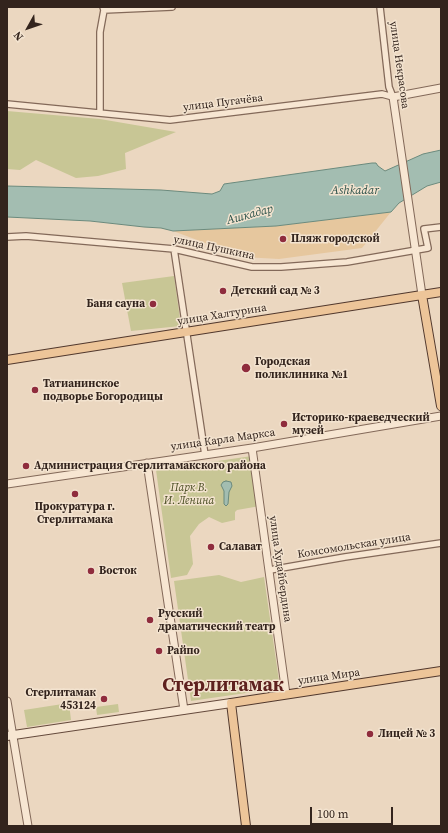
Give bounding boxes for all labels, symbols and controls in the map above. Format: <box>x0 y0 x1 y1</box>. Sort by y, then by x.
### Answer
north arrow <box>8 8 48 48</box>
street label: улица Некрасова <box>386 20 412 110</box>
text: N <box>10 28 27 44</box>
street label: улица Пугачёва <box>182 92 264 114</box>
water label: Ashkadar <box>331 184 379 198</box>
water label: Ашкадар <box>225 202 275 228</box>
place label: Пляж городской <box>291 232 380 246</box>
street label: улица Пушкина <box>172 233 256 263</box>
marker: Пляж городской <box>278 234 288 244</box>
place label: Детский сад № 3 <box>231 284 320 298</box>
marker: Детский сад № 3 <box>218 286 228 296</box>
place label: Баня сауна <box>87 297 145 311</box>
marker: Баня сауна <box>148 299 158 309</box>
street label: улица Халтурина <box>176 301 268 329</box>
place label: Городская поликлиника №1 <box>255 355 348 381</box>
marker: Городская поликлиника №1 <box>240 362 252 374</box>
place label: Татианинское подворье Богородицы <box>43 377 163 403</box>
marker: Татианинское подворье Богородицы <box>30 385 40 395</box>
place label: Историко-краеведческий музей <box>292 411 430 437</box>
marker: Историко-краеведческий музей <box>279 419 289 429</box>
street label: улица Карла Маркса <box>170 426 276 454</box>
place label: Администрация Стерлитамакского района <box>34 459 266 473</box>
marker: Администрация Стерлитамакского района <box>21 461 31 471</box>
park label: Парк В. И. Ленина <box>164 481 214 507</box>
marker: Прокуратура г. Стерлитамака <box>70 489 80 499</box>
place label: Прокуратура г. Стерлитамака <box>35 500 115 526</box>
street label: улица Худайбердина <box>266 515 294 623</box>
street label: Комсомольская улица <box>296 531 412 561</box>
place label: Салават <box>219 540 262 554</box>
marker: Салават <box>206 542 216 552</box>
place label: Восток <box>99 564 137 578</box>
marker: Восток <box>86 566 96 576</box>
place label: Русский драматический театр <box>158 607 276 633</box>
marker: Русский драматический театр <box>145 615 155 625</box>
place label: Райпо <box>167 644 200 658</box>
marker: Райпо <box>154 646 164 656</box>
street label: улица Мира <box>297 666 361 688</box>
district label: Стерлитамак <box>162 675 284 697</box>
place label: Стерлитамак 453124 <box>26 686 96 712</box>
marker: Стерлитамак 453124 <box>99 694 109 704</box>
place label: Лицей № 3 <box>378 727 435 741</box>
marker: Лицей № 3 <box>365 729 375 739</box>
scale bar <box>312 799 395 825</box>
text: 100 m <box>317 806 349 822</box>

